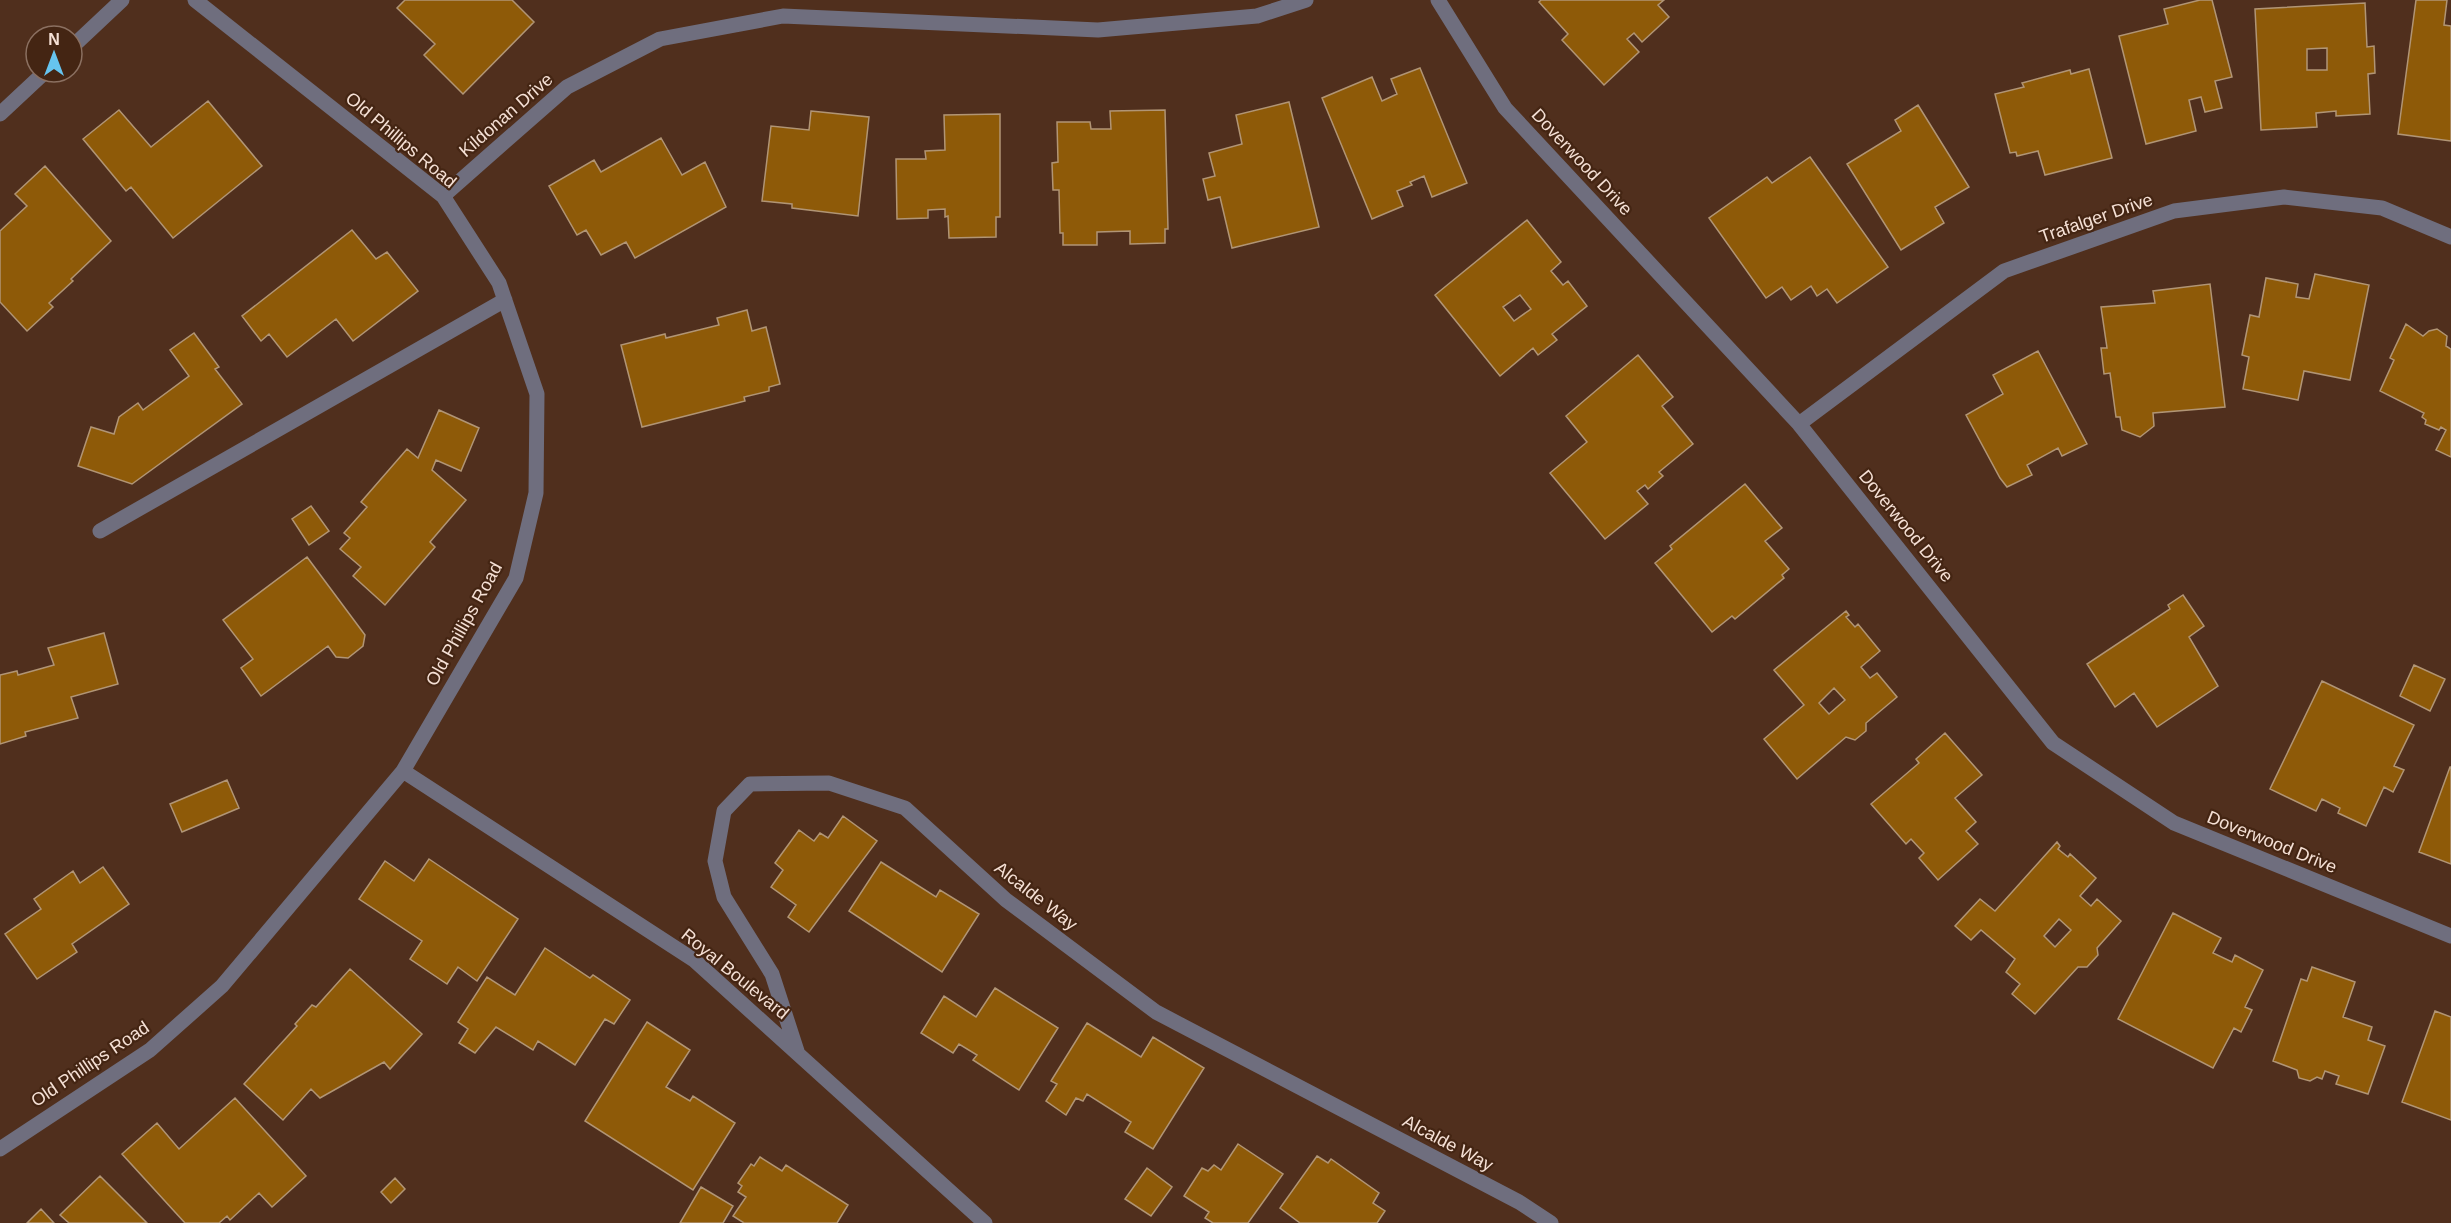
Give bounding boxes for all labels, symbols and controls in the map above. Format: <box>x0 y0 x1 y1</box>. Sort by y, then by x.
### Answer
north arrow <box>24 24 84 84</box>
text: N <box>48 31 60 48</box>
street label: Kildonan Drive <box>455 69 557 161</box>
street label: Old Phillips Road <box>342 88 460 192</box>
street label: Doverwood Drive <box>1528 105 1636 219</box>
street label: Trafalger Drive <box>2037 189 2155 247</box>
street label: Doverwood Drive <box>1855 466 1957 586</box>
street label: Old Phillips Road <box>422 559 506 689</box>
street label: Doverwood Drive <box>2204 807 2340 877</box>
street label: Alcalde Way <box>991 858 1081 934</box>
street label: Royal Boulevard <box>677 925 793 1023</box>
street label: Old Phillips Road <box>27 1017 153 1111</box>
street label: Alcalde Way <box>1399 1111 1497 1175</box>

